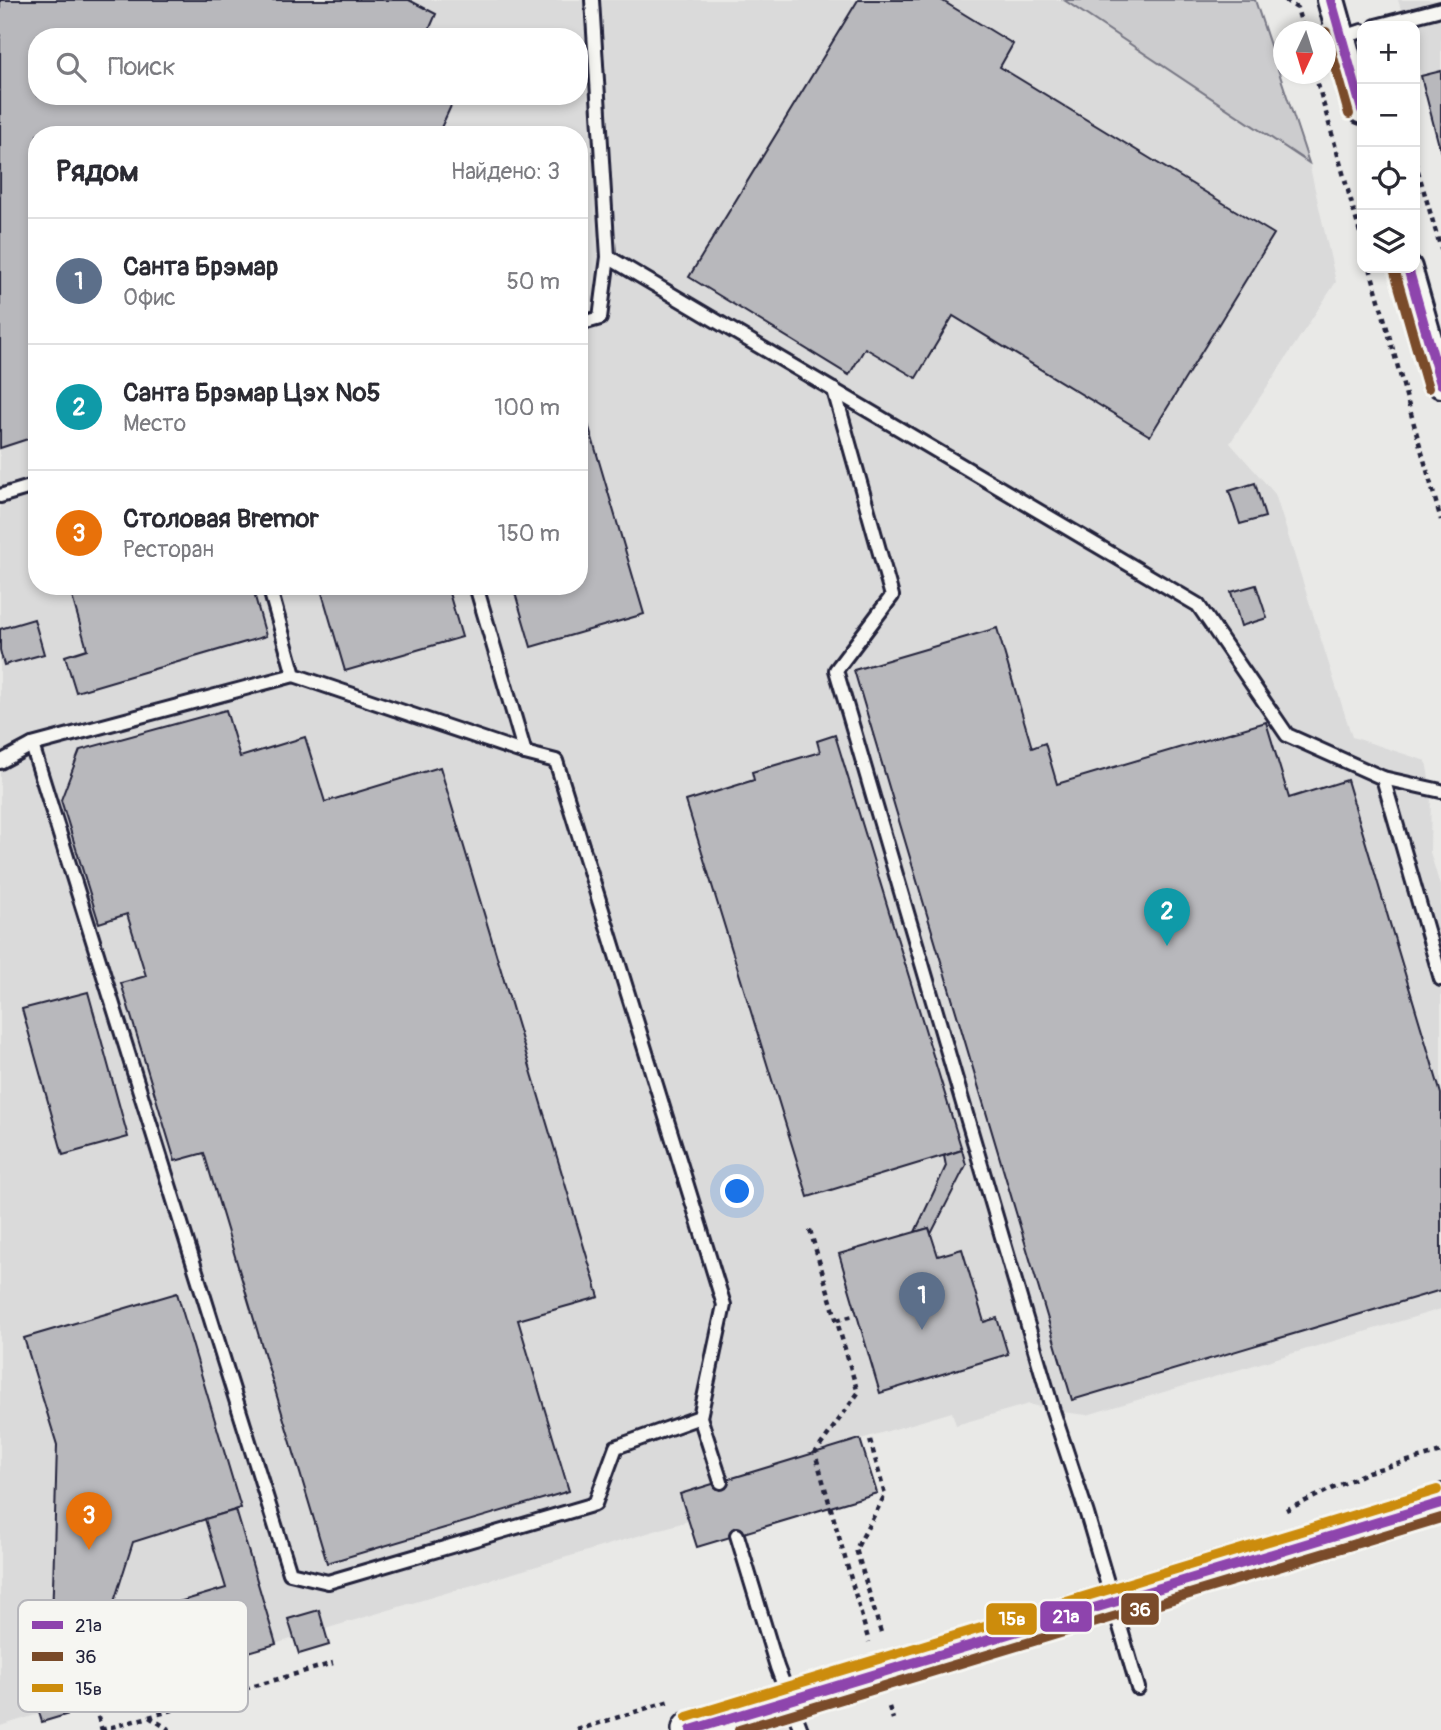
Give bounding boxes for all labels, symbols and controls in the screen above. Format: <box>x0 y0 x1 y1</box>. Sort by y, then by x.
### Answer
north arrow <box>1273 21 1336 84</box>
map controls <box>1357 21 1420 273</box>
button: + <box>1357 21 1420 84</box>
search box <box>28 28 588 105</box>
icon: search <box>52 48 90 86</box>
text: Поиск <box>108 51 176 83</box>
button: − <box>1357 84 1420 147</box>
button: locate <box>1357 147 1420 210</box>
text: Рядом <box>56 153 139 190</box>
text: Найдено: 3 <box>451 157 560 186</box>
button: layers <box>1357 210 1420 273</box>
text: Санта Брэмар <box>123 251 278 283</box>
text: 1 <box>75 267 84 296</box>
text: 50 m <box>506 267 560 296</box>
text: Офис <box>123 283 176 312</box>
text: Санта Брэмар Цэх №5 <box>123 377 381 409</box>
text: 2 <box>73 393 85 422</box>
text: 100 m <box>494 393 560 422</box>
text: Место <box>123 409 186 438</box>
text: Столовая Bremor <box>123 503 319 535</box>
text: 3 <box>73 519 85 548</box>
text: 150 m <box>497 519 560 548</box>
text: Ресторан <box>123 535 214 564</box>
pin: 2 <box>1144 888 1190 946</box>
your location <box>720 1174 754 1208</box>
pin: 1 <box>899 1272 945 1330</box>
pin: 3 <box>66 1492 112 1550</box>
line badge: 36 <box>1120 1592 1160 1626</box>
text: 36 <box>1129 1598 1151 1622</box>
legend <box>18 1600 248 1712</box>
line badge: 21а <box>1039 1600 1093 1633</box>
line badge: 15в <box>985 1602 1038 1636</box>
text: 21а <box>1053 1605 1080 1629</box>
text: 15в <box>998 1607 1026 1631</box>
text: 21а <box>75 1614 102 1638</box>
text: 36 <box>75 1645 97 1669</box>
text: 15в <box>75 1677 102 1701</box>

